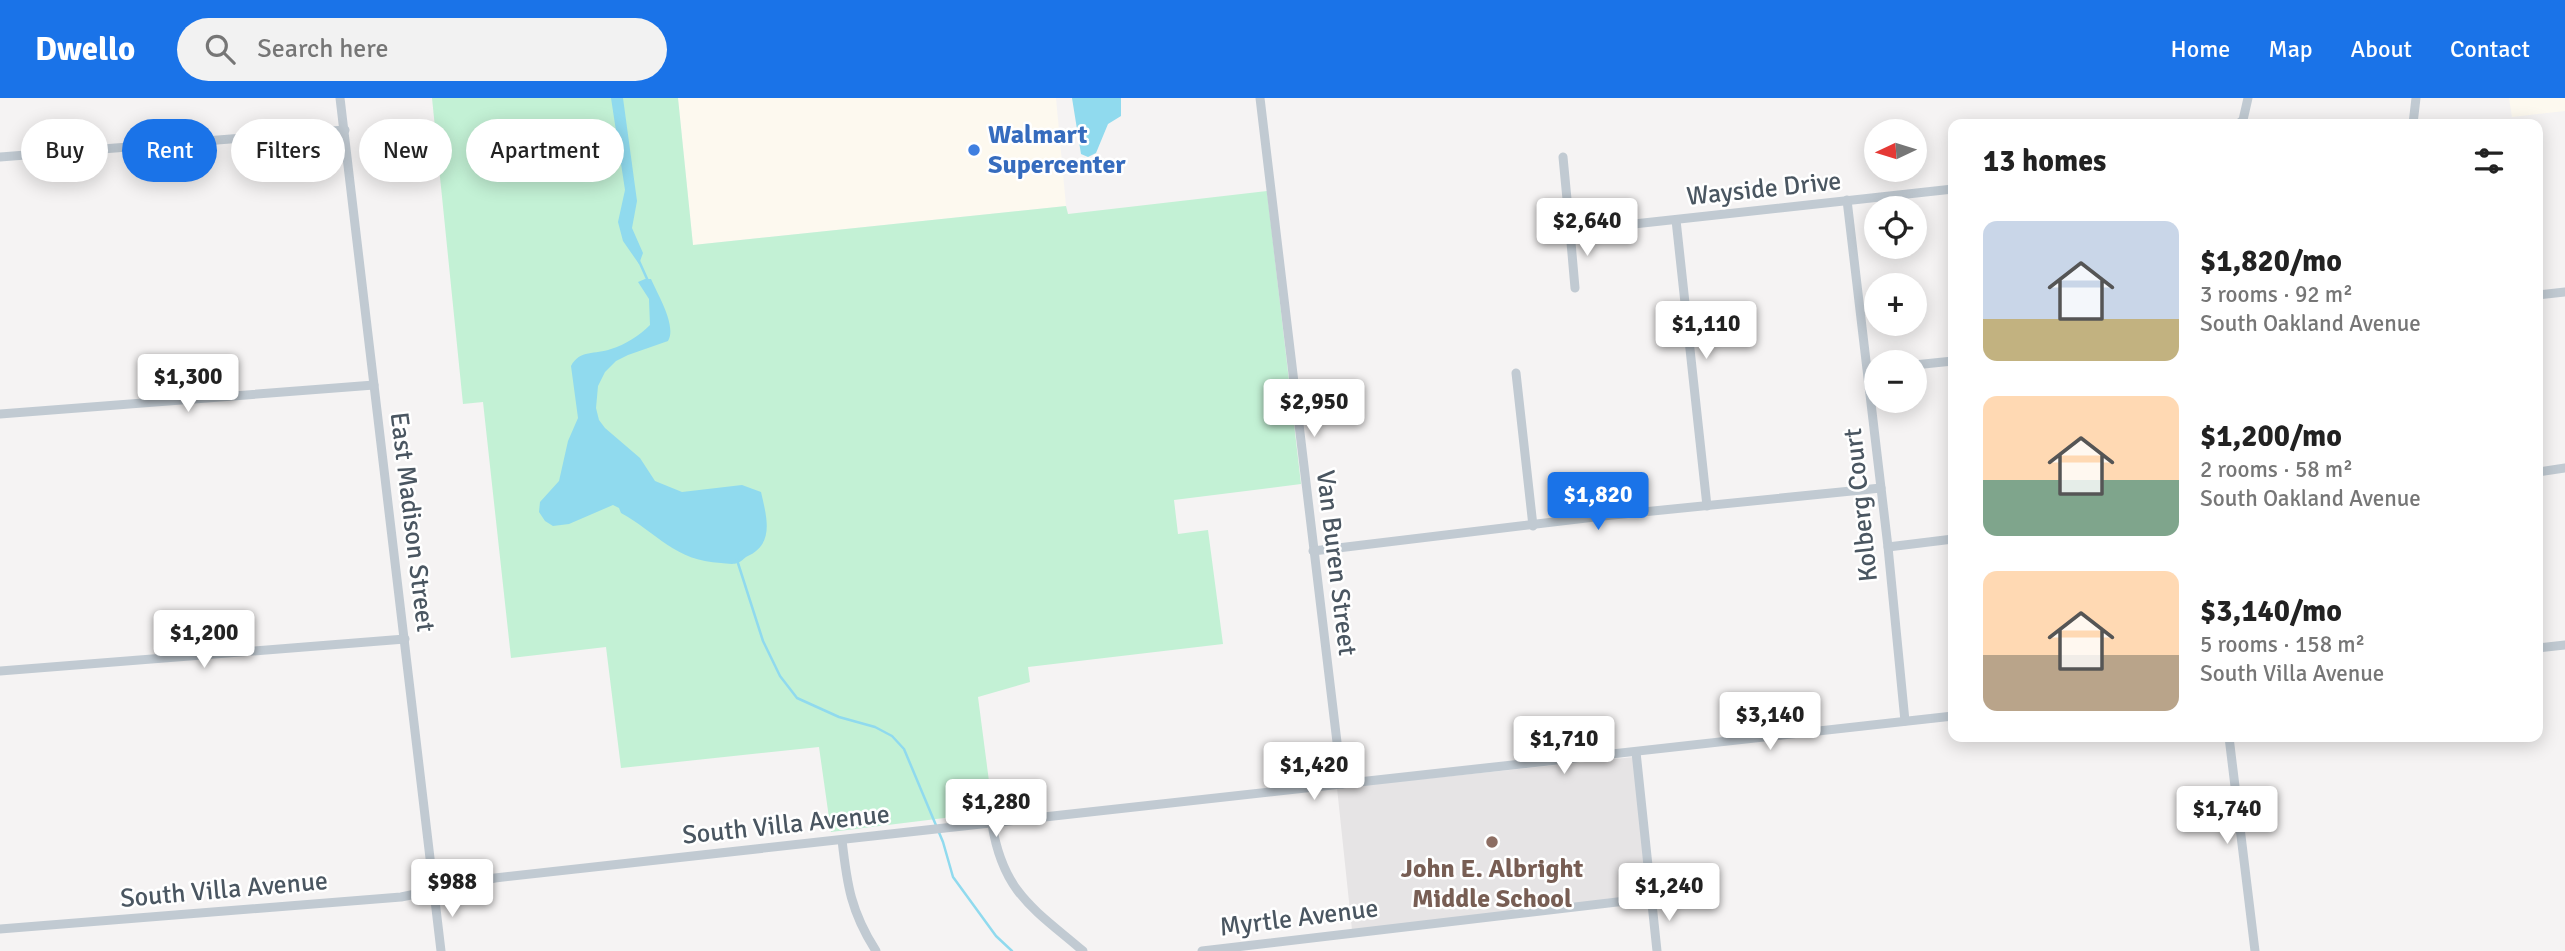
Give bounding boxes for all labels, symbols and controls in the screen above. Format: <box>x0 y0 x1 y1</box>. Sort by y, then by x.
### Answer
search box <box>177 18 667 81</box>
text: Dwello <box>35 29 135 70</box>
icon: search <box>201 30 239 68</box>
text: Search here <box>257 33 388 65</box>
text: Home <box>2170 34 2230 64</box>
text: Map <box>2268 34 2313 64</box>
text: About <box>2351 34 2412 64</box>
text: Contact <box>2450 34 2530 64</box>
chip: Buy <box>21 119 108 182</box>
chip: Rent <box>122 119 217 182</box>
chip: Filters <box>231 119 345 182</box>
chip: New <box>359 119 452 182</box>
chip: Apartment <box>466 119 624 182</box>
place label: Walmart Supercenter <box>988 119 1126 181</box>
north arrow <box>1864 119 1927 182</box>
map controls <box>1864 119 1927 413</box>
marker: Walmart Supercenter <box>966 142 982 158</box>
icon: filters <box>2470 142 2508 180</box>
text: 13 homes <box>1983 143 2106 180</box>
street label: Wayside Drive <box>1685 165 1843 213</box>
button: locate <box>1864 196 1927 259</box>
pin: $2,640 <box>1530 198 1644 258</box>
text: $2,640 <box>1553 206 1621 235</box>
text: $1,820/mo <box>2200 243 2342 280</box>
icon: home <box>2039 249 2123 333</box>
button: + <box>1864 273 1927 336</box>
text: 3 rooms · 92 m² <box>2200 280 2353 309</box>
pin: $1,110 <box>1649 302 1763 361</box>
text: $1,110 <box>1672 309 1740 338</box>
text: South Oakland Avenue <box>2200 309 2421 338</box>
button: − <box>1864 350 1927 413</box>
pin: $1,300 <box>131 354 245 414</box>
text: $1,300 <box>154 362 222 391</box>
pin: $2,950 <box>1257 380 1371 439</box>
text: $2,950 <box>1280 387 1348 416</box>
street label: East Madison Street <box>383 410 441 634</box>
text: $1,200/mo <box>2200 418 2342 455</box>
icon: home <box>2039 424 2123 508</box>
street label: Kolberg Court <box>1837 427 1885 583</box>
text: 2 rooms · 58 m² <box>2200 455 2353 484</box>
street label: Van Buren Street <box>1309 468 1363 658</box>
pin: $1,820 <box>1541 472 1655 532</box>
text: $1,820 <box>1564 480 1632 509</box>
text: South Oakland Avenue <box>2200 484 2421 513</box>
text: $3,140/mo <box>2200 593 2342 630</box>
icon: home <box>2039 599 2123 683</box>
pin: $1,200 <box>147 610 261 670</box>
text: $1,200 <box>170 618 238 647</box>
text: 5 rooms · 158 m² <box>2200 630 2365 659</box>
text: South Villa Avenue <box>2200 659 2384 688</box>
pin: $3,140 <box>1713 692 1827 752</box>
text: $3,140 <box>1736 700 1804 729</box>
pin: $1,710 <box>1507 716 1621 776</box>
text: $1,710 <box>1530 724 1598 753</box>
pin: $1,420 <box>1257 742 1371 802</box>
text: $1,420 <box>1280 750 1348 779</box>
pin: $1,280 <box>939 780 1053 839</box>
pin: $1,740 <box>2170 786 2284 846</box>
text: $1,280 <box>962 787 1030 816</box>
text: $1,740 <box>2193 794 2261 823</box>
street label: South Villa Avenue <box>681 798 891 852</box>
marker: John E. Albright Middle School <box>1484 834 1500 850</box>
place label: John E. Albright Middle School <box>1401 853 1584 915</box>
pin: $988 <box>411 860 493 919</box>
pin: $1,240 <box>1612 864 1726 923</box>
street label: South Villa Avenue <box>119 865 329 915</box>
text: $988 <box>427 867 477 896</box>
text: $1,240 <box>1635 871 1703 900</box>
street label: Myrtle Avenue <box>1218 892 1380 944</box>

